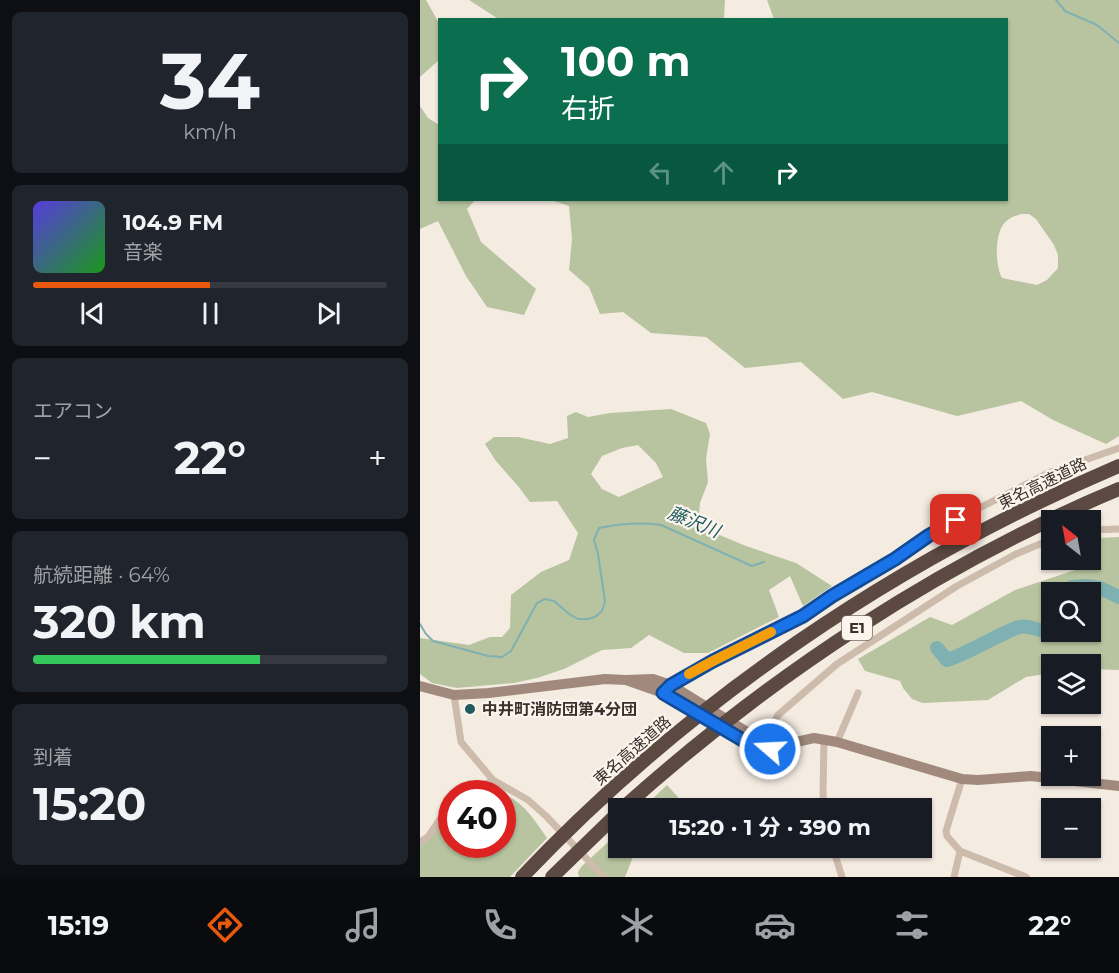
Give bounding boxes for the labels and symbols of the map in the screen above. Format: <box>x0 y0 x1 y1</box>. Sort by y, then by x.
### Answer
street label: 東名高速道路 <box>995 454 1090 513</box>
pin <box>930 494 981 545</box>
water label: 藤沢川 <box>665 502 725 543</box>
north arrow <box>1041 510 1101 570</box>
road number: E1 <box>842 616 872 640</box>
place label: 中井町消防団第4分団 <box>482 700 637 719</box>
marker: 中井町消防団第4分団 <box>463 702 477 716</box>
street label: 東名高速道路 <box>590 712 675 789</box>
position arrow <box>738 717 802 781</box>
speed limit sign: 40 <box>438 780 516 858</box>

